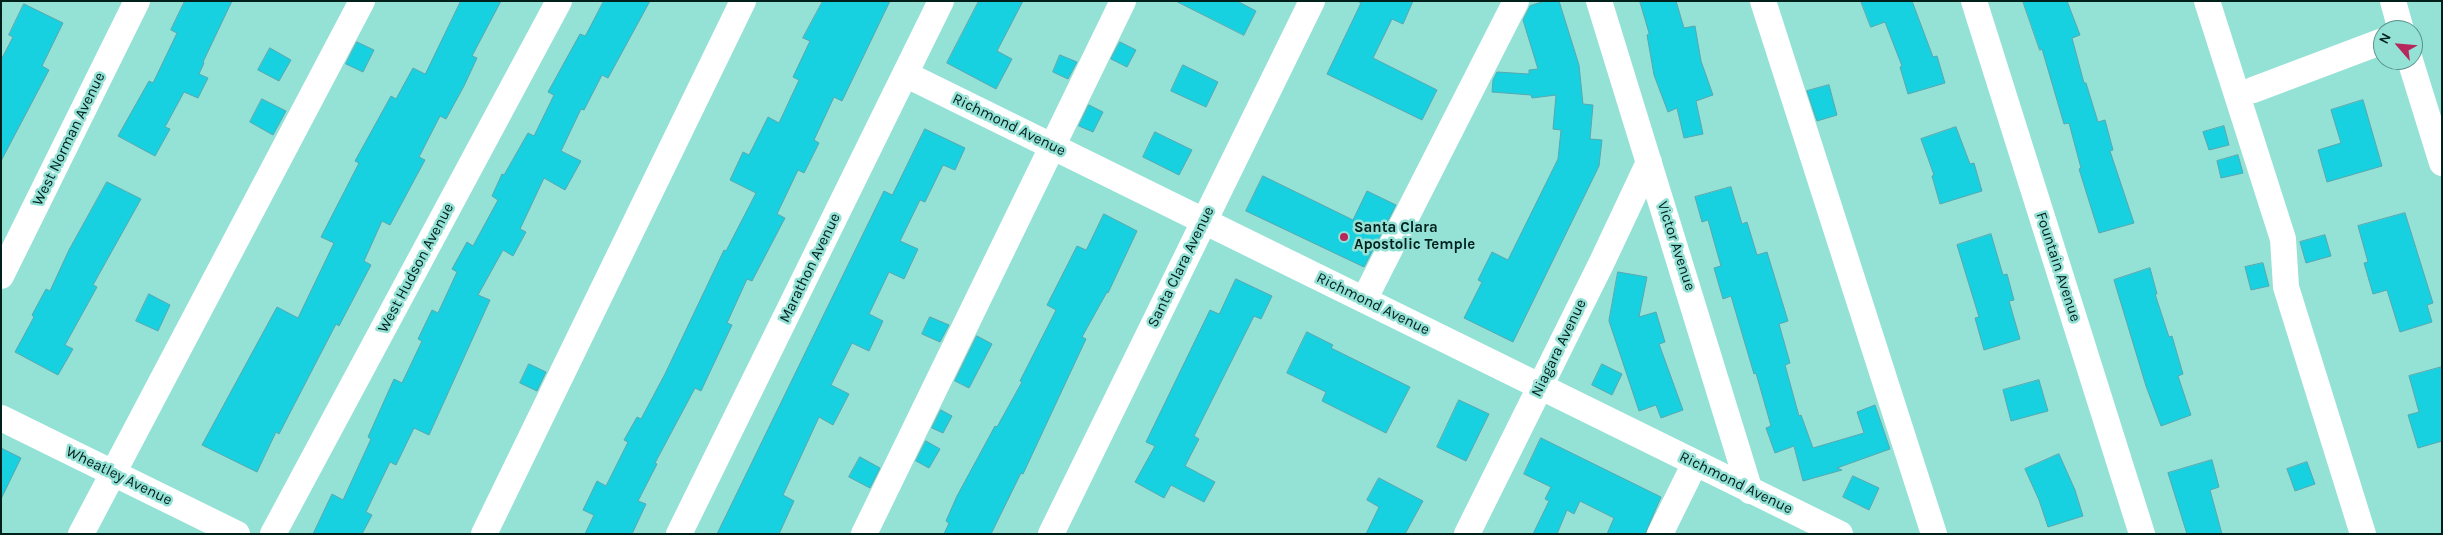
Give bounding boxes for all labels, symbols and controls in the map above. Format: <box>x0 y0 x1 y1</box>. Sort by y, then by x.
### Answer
north arrow <box>2373 20 2423 70</box>
text: N <box>2375 30 2395 47</box>
street label: West Norman Avenue <box>29 70 109 208</box>
street label: Richmond Avenue <box>950 90 1068 160</box>
street label: Victor Avenue <box>1653 199 1699 293</box>
street label: West Hudson Avenue <box>374 200 458 336</box>
street label: Santa Clara Avenue <box>1144 204 1218 330</box>
street label: Marathon Avenue <box>776 210 844 326</box>
street label: Fountain Avenue <box>2032 210 2084 324</box>
place label: Santa Clara Apostolic Temple <box>1354 219 1475 254</box>
marker: Santa Clara Apostolic Temple <box>1338 231 1350 243</box>
street label: Richmond Avenue <box>1314 269 1432 339</box>
street label: Niagara Avenue <box>1528 296 1590 400</box>
street label: Wheatley Avenue <box>63 443 175 509</box>
street label: Richmond Avenue <box>1677 448 1795 518</box>

